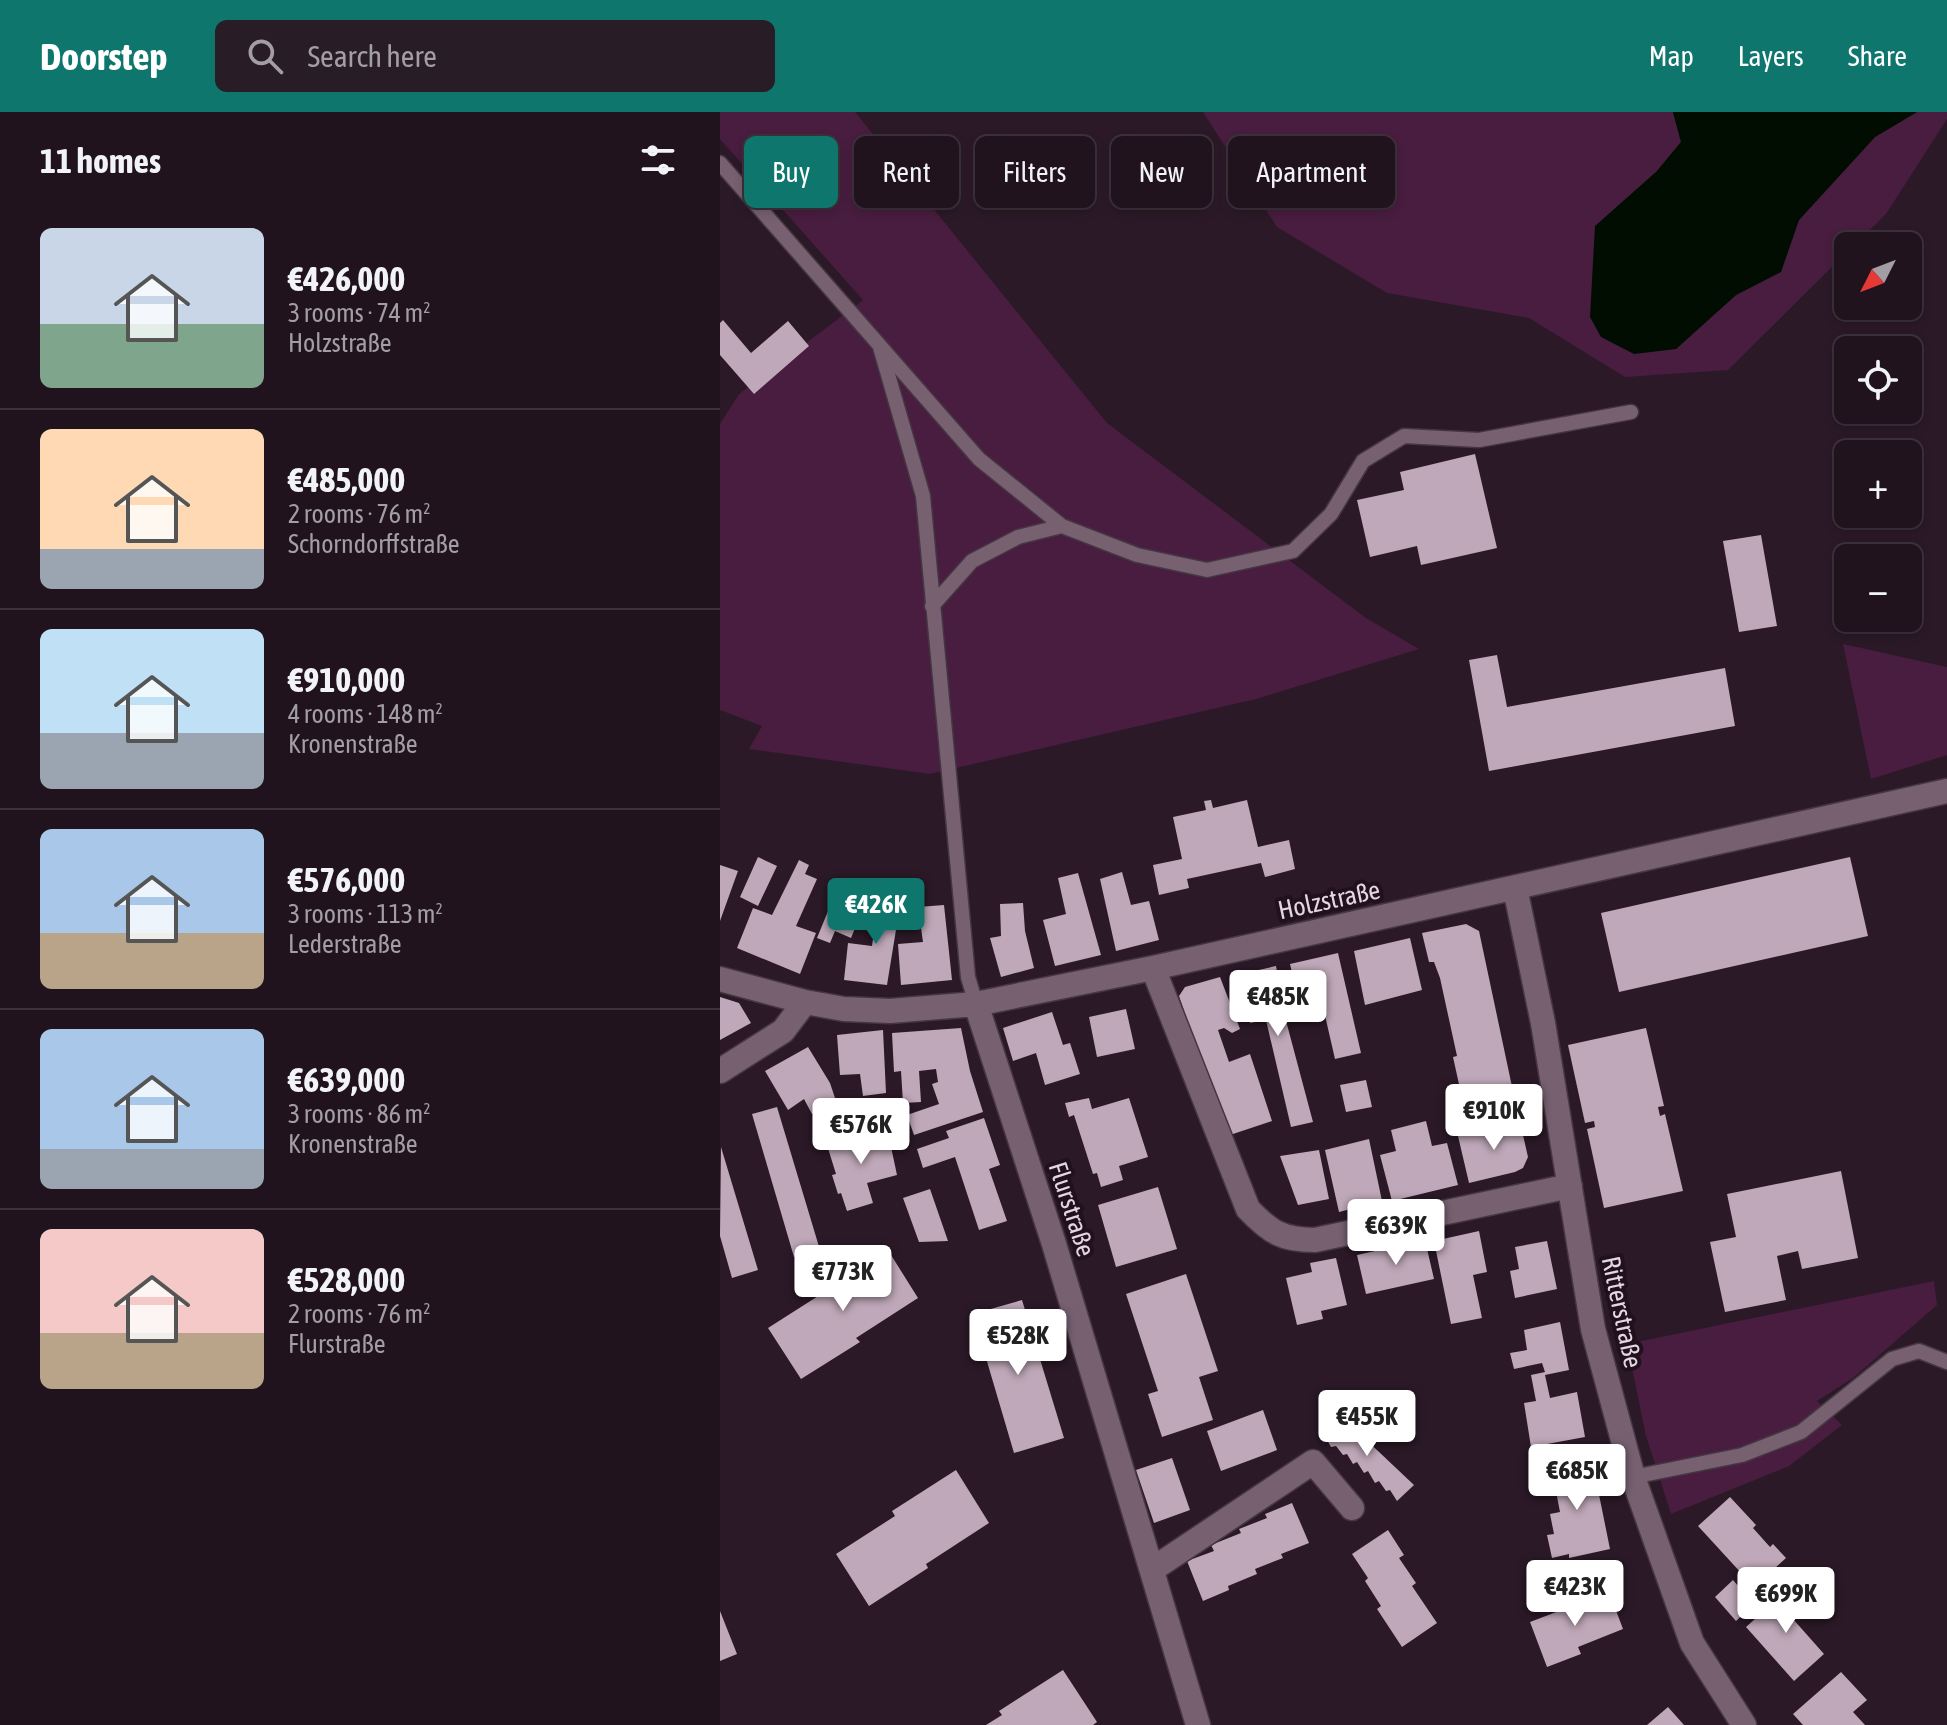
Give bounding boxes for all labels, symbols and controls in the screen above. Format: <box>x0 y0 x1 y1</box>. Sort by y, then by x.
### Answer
search box <box>215 20 775 92</box>
icon: search <box>243 34 287 78</box>
text: Doorstep <box>40 35 167 78</box>
text: Search here <box>307 39 437 73</box>
text: Map <box>1649 40 1694 72</box>
text: Layers <box>1738 40 1804 72</box>
text: Share <box>1848 40 1907 72</box>
chip: Buy <box>744 136 838 208</box>
chip: Rent <box>854 136 959 208</box>
chip: Filters <box>975 136 1095 208</box>
chip: New <box>1111 136 1212 208</box>
chip: Apartment <box>1228 136 1395 208</box>
icon: filters <box>636 138 680 182</box>
text: 11 homes <box>40 141 161 180</box>
north arrow <box>1834 232 1922 320</box>
map controls <box>1834 232 1922 632</box>
text: €426,000 <box>288 259 405 298</box>
icon: home <box>104 260 200 356</box>
text: 3 rooms · 74 m² <box>288 298 430 328</box>
text: Holzstraße <box>288 328 392 358</box>
button: locate <box>1834 336 1922 424</box>
button: + <box>1834 440 1922 528</box>
text: €485,000 <box>288 460 405 499</box>
icon: home <box>104 461 200 557</box>
text: 2 rooms · 76 m² <box>288 499 430 529</box>
text: Schorndorffstraße <box>288 529 460 559</box>
button: − <box>1834 544 1922 632</box>
text: €910,000 <box>288 660 405 699</box>
icon: home <box>104 661 200 757</box>
text: 4 rooms · 148 m² <box>288 699 443 729</box>
text: Kronenstraße <box>288 729 418 759</box>
text: €576,000 <box>288 860 405 899</box>
icon: home <box>104 861 200 957</box>
street label: Holzstraße <box>1275 875 1383 925</box>
pin: €426K <box>820 878 932 946</box>
text: €426K <box>845 889 907 919</box>
text: 3 rooms · 113 m² <box>288 899 443 929</box>
text: Lederstraße <box>288 929 401 959</box>
pin: €485K <box>1222 970 1334 1038</box>
text: €485K <box>1247 981 1309 1011</box>
text: €639,000 <box>288 1060 405 1099</box>
icon: home <box>104 1061 200 1157</box>
pin: €910K <box>1438 1084 1550 1152</box>
text: €910K <box>1463 1095 1525 1125</box>
pin: €576K <box>805 1098 917 1166</box>
text: 3 rooms · 86 m² <box>288 1099 430 1129</box>
text: €576K <box>830 1109 892 1139</box>
text: Kronenstraße <box>288 1129 418 1159</box>
street label: Flurstraße <box>1043 1158 1101 1260</box>
pin: €639K <box>1340 1199 1452 1267</box>
text: €639K <box>1365 1210 1427 1240</box>
pin: €773K <box>787 1245 899 1313</box>
street label: Ritterstraße <box>1596 1254 1648 1370</box>
text: €773K <box>812 1256 874 1286</box>
text: €528,000 <box>288 1260 405 1299</box>
icon: home <box>104 1261 200 1357</box>
text: 2 rooms · 76 m² <box>288 1299 430 1329</box>
pin: €528K <box>962 1309 1074 1377</box>
text: €528K <box>987 1320 1049 1350</box>
text: Flurstraße <box>288 1329 386 1359</box>
pin: €455K <box>1311 1390 1423 1458</box>
text: €455K <box>1336 1401 1398 1431</box>
pin: €685K <box>1521 1444 1633 1512</box>
text: €685K <box>1546 1455 1608 1485</box>
pin: €423K <box>1519 1560 1631 1628</box>
pin: €699K <box>1730 1567 1842 1635</box>
text: €423K <box>1544 1571 1606 1601</box>
text: €699K <box>1755 1578 1817 1608</box>

